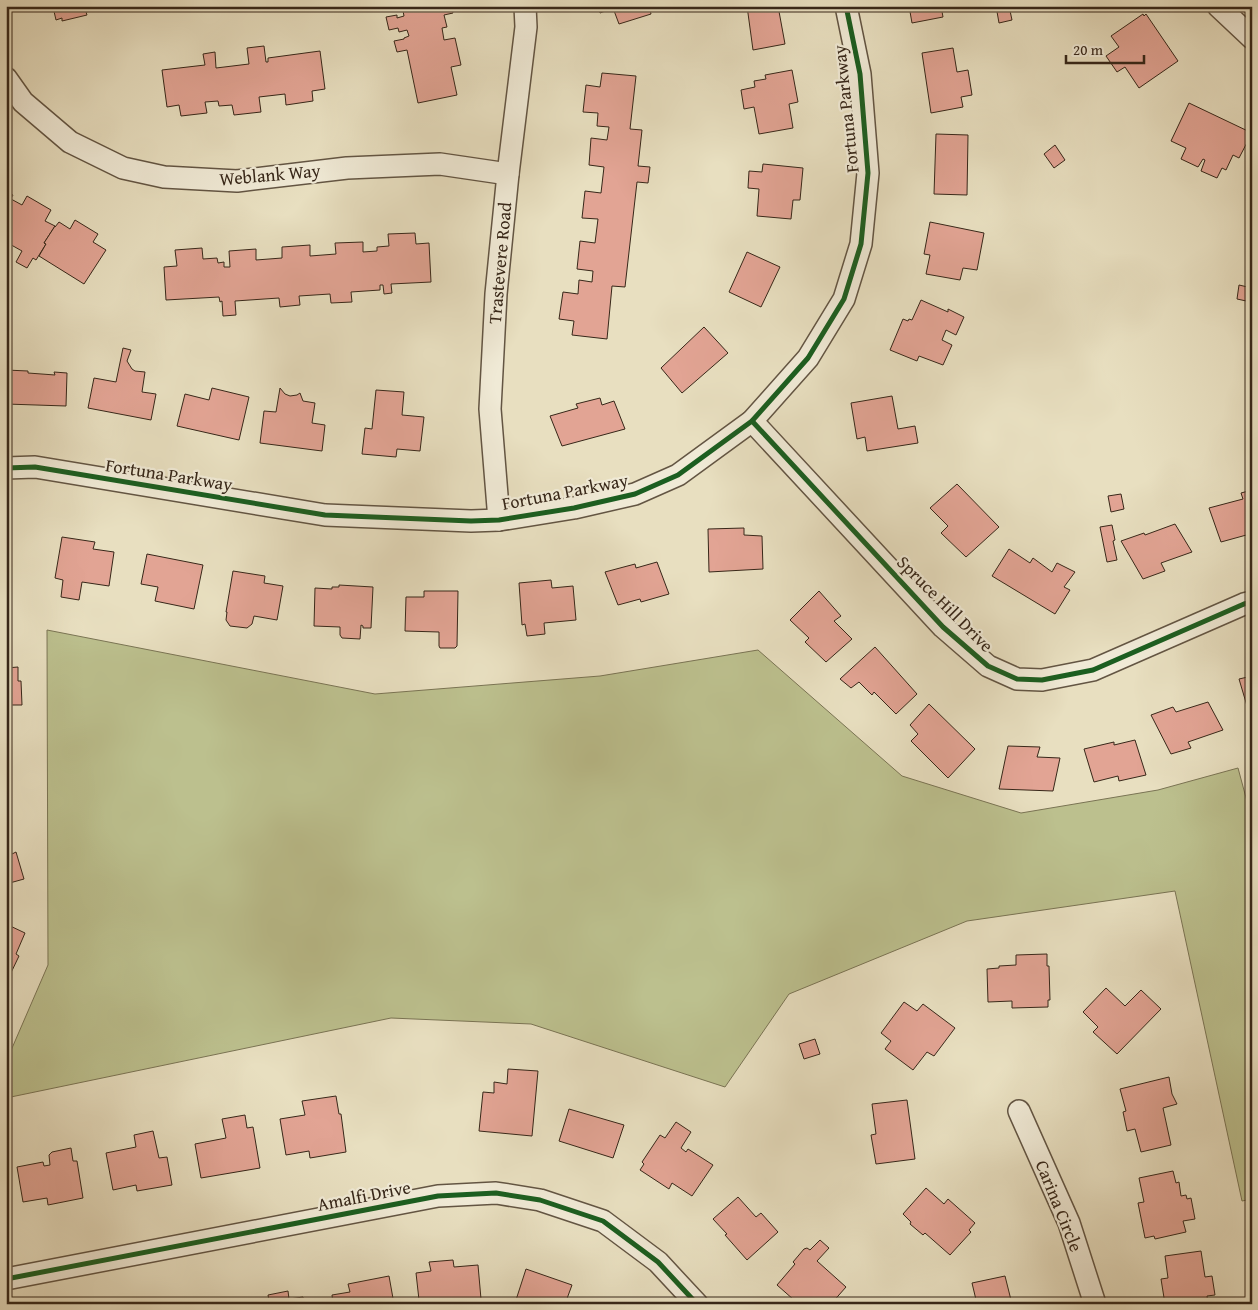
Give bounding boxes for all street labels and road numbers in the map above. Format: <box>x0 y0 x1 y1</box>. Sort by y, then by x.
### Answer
street label: Fortuna Parkway <box>825 44 866 174</box>
street label: Weblank Way <box>218 157 322 192</box>
street label: Trastevere Road <box>481 201 518 325</box>
street label: Fortuna Parkway <box>104 451 234 498</box>
street label: Fortuna Parkway <box>499 466 630 517</box>
street label: Spruce Hill Drive <box>891 549 1000 658</box>
street label: Carina Circle <box>1029 1156 1090 1256</box>
street label: Amalfi Drive <box>315 1173 413 1218</box>

